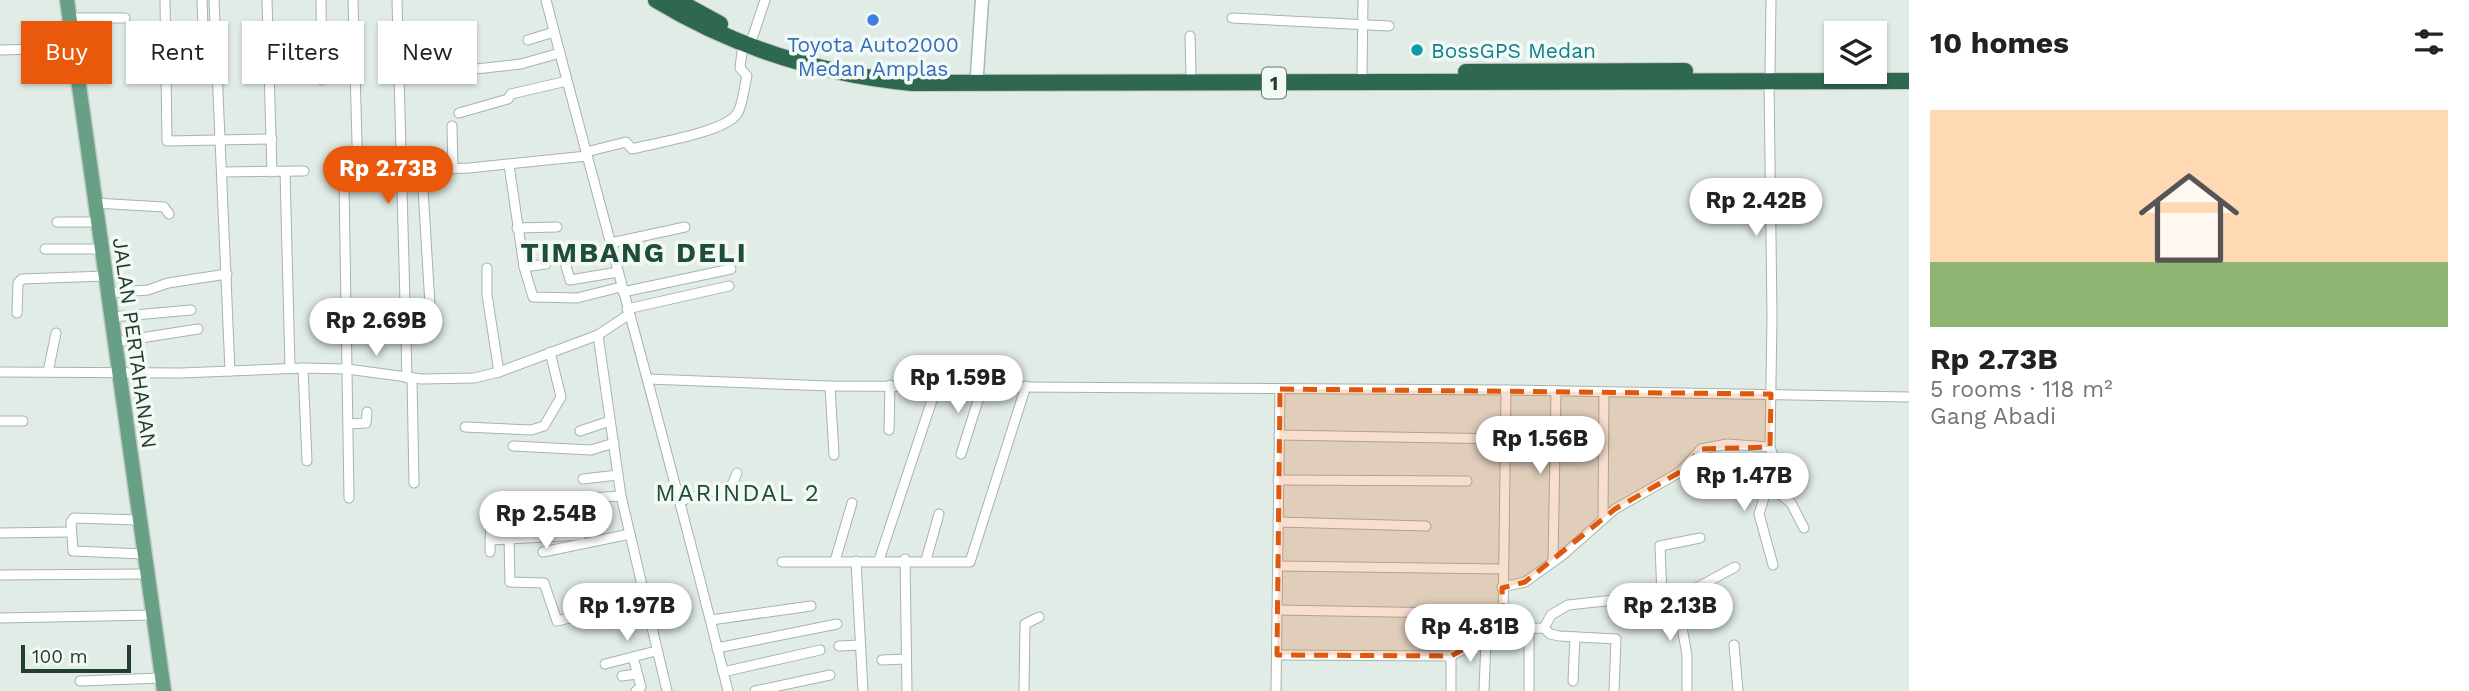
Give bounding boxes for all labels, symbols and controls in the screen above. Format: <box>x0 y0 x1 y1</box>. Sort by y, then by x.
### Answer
marker: Toyota Auto2000 Medan Amplas <box>865 12 881 28</box>
chip: Buy <box>21 21 112 84</box>
chip: Rent <box>126 21 228 84</box>
chip: Filters <box>242 21 364 84</box>
chip: New <box>378 21 477 84</box>
map controls <box>1824 21 1887 84</box>
button: layers <box>1824 21 1887 84</box>
icon: filters <box>2410 23 2448 61</box>
text: 10 homes <box>1930 25 2069 60</box>
place label: Toyota Auto2000 Medan Amplas <box>787 32 959 81</box>
place label: BossGPS Medan <box>1431 38 1596 63</box>
marker: BossGPS Medan <box>1409 42 1425 58</box>
road number: 1 <box>1262 68 1286 99</box>
pin: Rp 2.73B <box>316 146 460 206</box>
text: Rp 2.73B <box>339 155 437 182</box>
icon: home <box>2126 155 2252 281</box>
pin: Rp 2.42B <box>1684 178 1828 238</box>
text: Rp 2.42B <box>1705 187 1807 214</box>
street label: JALAN PERTAHANAN <box>108 236 162 450</box>
district label: TIMBANG DELI <box>520 236 748 269</box>
pin: Rp 2.69B <box>304 298 448 358</box>
text: Rp 2.69B <box>325 307 427 334</box>
text: Rp 2.73B <box>1930 341 2058 376</box>
pin: Rp 1.59B <box>886 356 1030 415</box>
text: Rp 1.59B <box>910 364 1006 391</box>
text: 5 rooms · 118 m² <box>1930 376 2113 403</box>
text: Gang Abadi <box>1930 403 2056 430</box>
pin: Rp 1.56B <box>1468 416 1612 476</box>
text: Rp 1.56B <box>1492 425 1588 452</box>
pin: Rp 1.47B <box>1672 454 1816 513</box>
text: Rp 1.47B <box>1696 462 1792 489</box>
district label: MARINDAL 2 <box>655 479 821 507</box>
pin: Rp 2.54B <box>474 491 618 551</box>
text: Rp 2.54B <box>495 500 597 527</box>
pin: Rp 1.97B <box>555 584 699 643</box>
pin: Rp 2.13B <box>1598 584 1742 643</box>
text: Rp 1.97B <box>579 592 675 619</box>
text: Rp 2.13B <box>1623 592 1717 619</box>
pin: Rp 4.81B <box>1398 604 1542 664</box>
text: Rp 4.81B <box>1421 613 1519 640</box>
scale bar <box>21 642 131 674</box>
text: 100 m <box>32 645 88 668</box>

